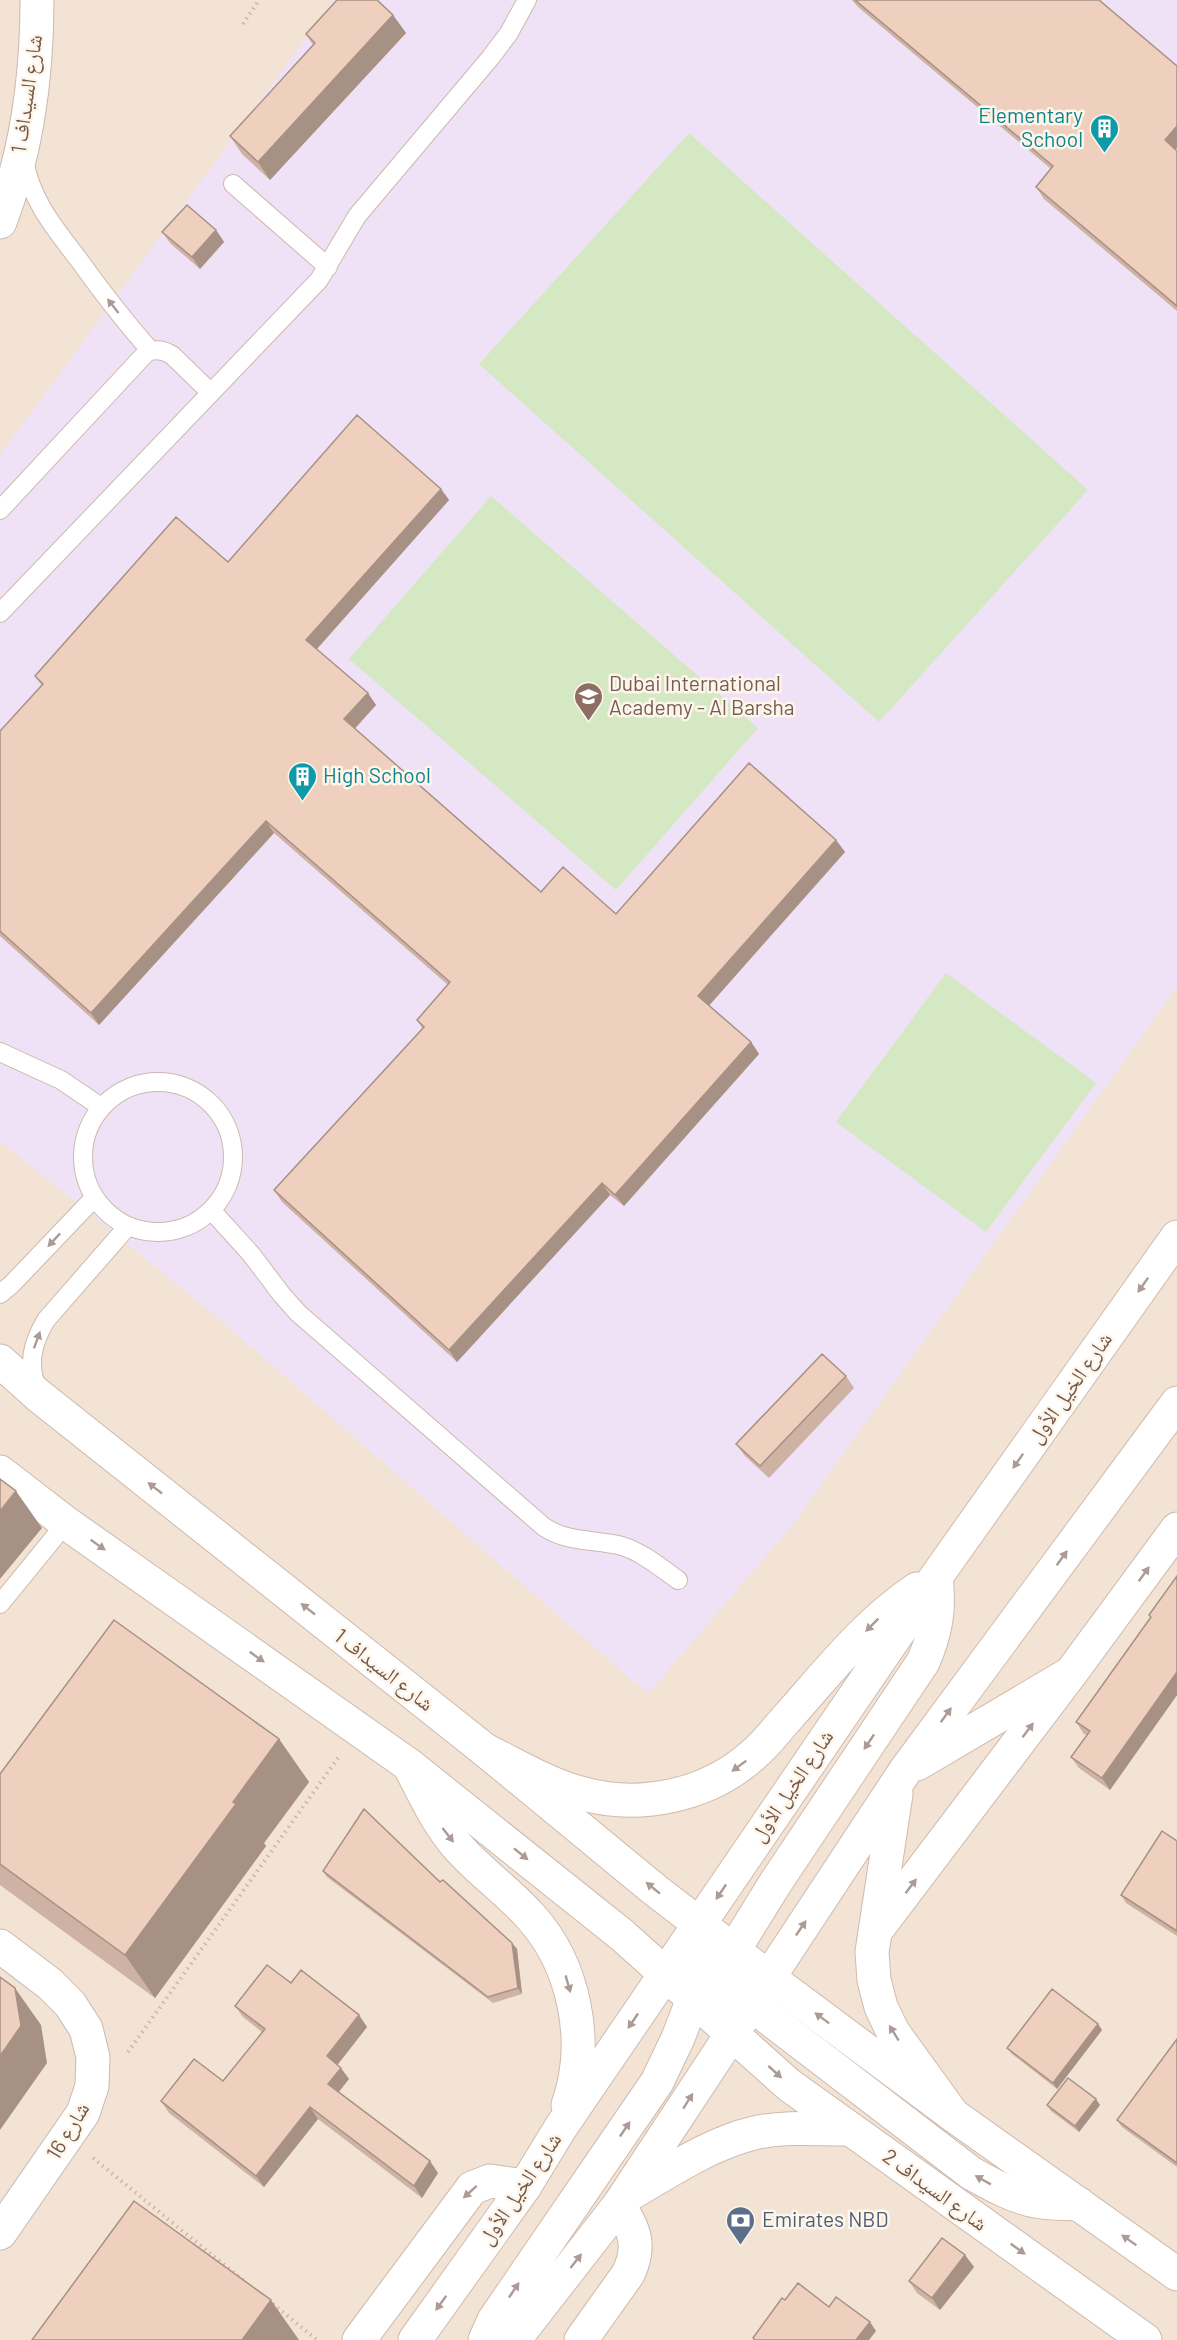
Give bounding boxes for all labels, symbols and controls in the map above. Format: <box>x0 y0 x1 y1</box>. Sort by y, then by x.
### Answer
street label: شارع السيداف 1 <box>5 33 48 155</box>
place label: Elementary School <box>978 102 1083 151</box>
building icon: Elementary School <box>1088 112 1120 154</box>
one-way arrow <box>107 299 119 314</box>
place label: Dubai International Academy - Al Barsha <box>609 670 795 719</box>
school or university icon: Dubai International Academy - Al Barsha <box>572 680 604 722</box>
building icon: High School <box>286 760 318 802</box>
place label: High School <box>323 762 431 787</box>
one-way arrow <box>47 1233 61 1248</box>
one-way arrow <box>1137 1276 1149 1292</box>
street label: شارع الخيل الأول <box>1021 1327 1118 1449</box>
one-way arrow <box>32 1331 42 1349</box>
one-way arrow <box>1013 1453 1024 1469</box>
one-way arrow <box>147 1482 163 1495</box>
one-way arrow <box>89 1539 105 1551</box>
one-way arrow <box>1056 1551 1068 1567</box>
one-way arrow <box>1138 1566 1150 1581</box>
one-way arrow <box>300 1604 315 1616</box>
one-way arrow <box>866 1617 880 1631</box>
street label: شارع السيداف 1 <box>329 1622 440 1717</box>
one-way arrow <box>248 1651 264 1663</box>
one-way arrow <box>940 1708 952 1724</box>
one-way arrow <box>1022 1723 1034 1738</box>
street label: شارع الخيل الأول <box>744 1724 839 1847</box>
one-way arrow <box>864 1734 875 1750</box>
one-way arrow <box>731 1760 747 1772</box>
one-way arrow <box>442 1827 454 1842</box>
one-way arrow <box>513 1848 529 1861</box>
one-way arrow <box>904 1878 916 1893</box>
one-way arrow <box>645 1881 661 1894</box>
one-way arrow <box>715 1883 727 1899</box>
one-way arrow <box>795 1921 807 1937</box>
one-way arrow <box>564 1975 574 1993</box>
one-way arrow <box>814 2012 829 2024</box>
one-way arrow <box>628 2013 639 2029</box>
one-way arrow <box>889 2025 900 2041</box>
one-way arrow <box>767 2065 782 2078</box>
one-way arrow <box>682 2093 693 2109</box>
street label: شارع 16 <box>40 2097 95 2164</box>
one-way arrow <box>619 2121 631 2137</box>
street label: شارع الخيل الأول <box>472 2127 567 2250</box>
street label: شارع السيداف 2 <box>877 2142 993 2237</box>
one-way arrow <box>974 2175 991 2185</box>
one-way arrow <box>463 2185 478 2199</box>
bank icon: Emirates NBD <box>725 2204 757 2246</box>
place label: Emirates NBD <box>762 2206 888 2231</box>
one-way arrow <box>1122 2234 1138 2246</box>
one-way arrow <box>1009 2243 1025 2255</box>
one-way arrow <box>570 2253 582 2269</box>
one-way arrow <box>508 2282 520 2298</box>
one-way arrow <box>435 2295 447 2311</box>

